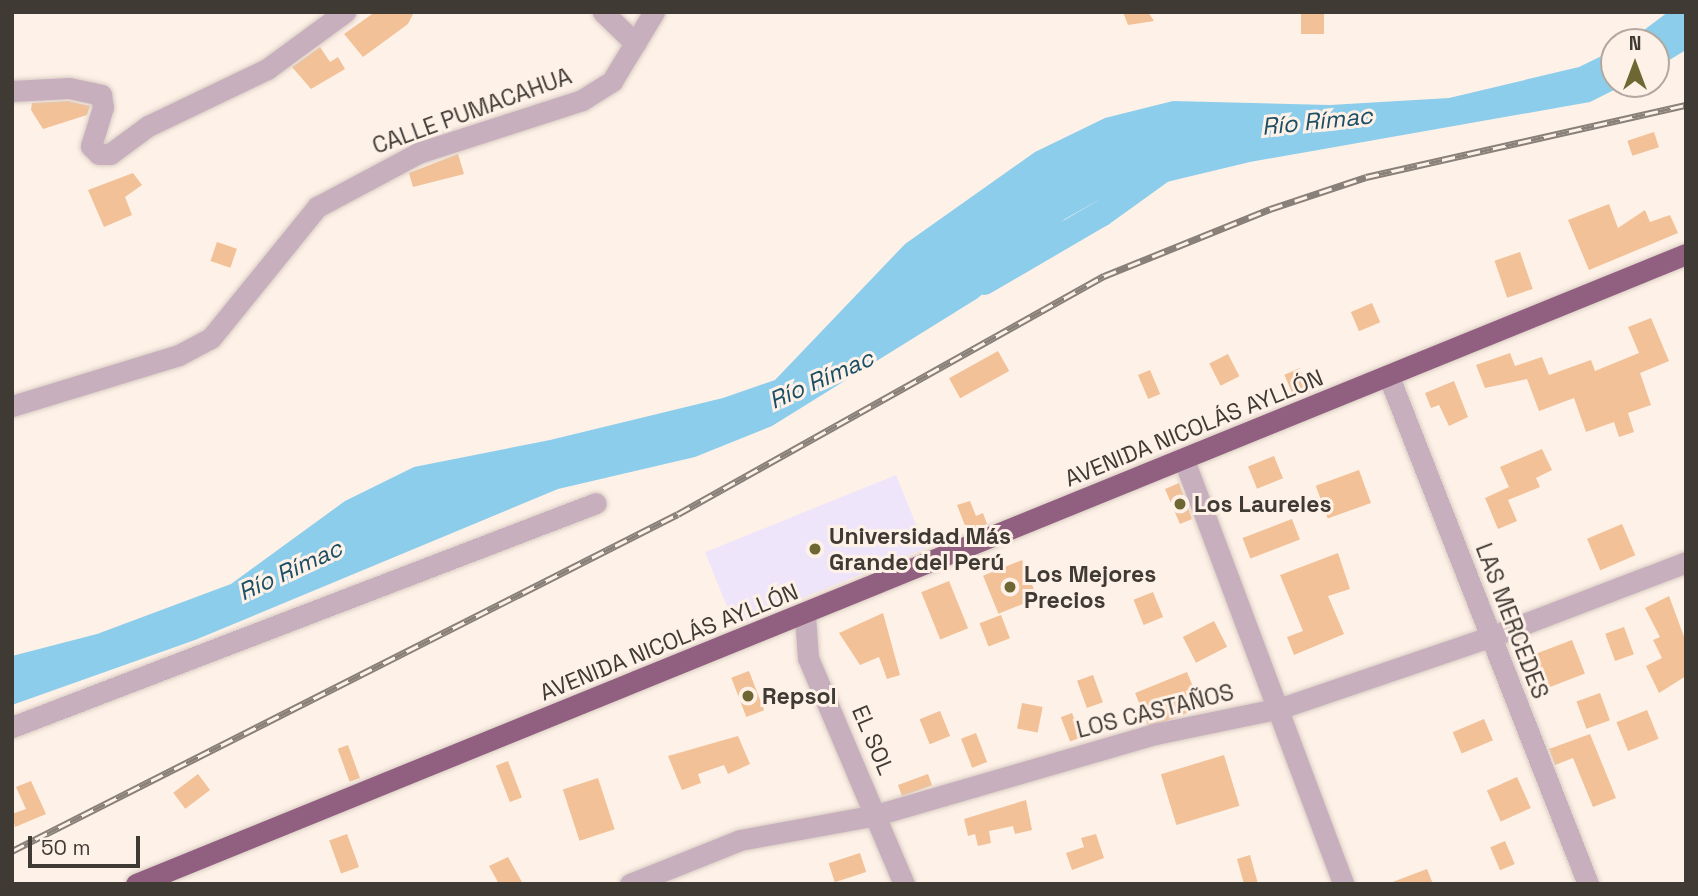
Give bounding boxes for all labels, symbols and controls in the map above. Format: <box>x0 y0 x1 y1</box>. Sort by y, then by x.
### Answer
north arrow <box>1600 28 1670 98</box>
text: N <box>1629 31 1641 56</box>
street label: CALLE PUMACAHUA <box>369 62 575 160</box>
water label: Río Rímac <box>1260 101 1374 141</box>
water label: Río Rímac <box>764 343 878 415</box>
street label: AVENIDA NICOLÁS AYLLÓN <box>1060 363 1328 493</box>
place label: Los Laureles <box>1194 490 1331 518</box>
marker: Los Laureles <box>1172 496 1188 512</box>
place label: Universidad Más Grande del Perú <box>829 522 1011 576</box>
water label: Río Rímac <box>233 533 347 607</box>
street label: LAS MERCEDES <box>1470 539 1554 703</box>
marker: Universidad Más Grande del Perú <box>807 541 823 557</box>
place label: Los Mejores Precios <box>1024 560 1156 614</box>
street label: AVENIDA NICOLÁS AYLLÓN <box>535 577 803 707</box>
marker: Los Mejores Precios <box>1002 579 1018 595</box>
street label: LOS CASTAÑOS <box>1074 678 1236 744</box>
place label: Repsol <box>762 682 837 710</box>
marker: Repsol <box>740 688 756 704</box>
street label: EL SOL <box>846 701 900 779</box>
scale bar <box>32 822 144 866</box>
text: 50 m <box>41 834 91 861</box>

